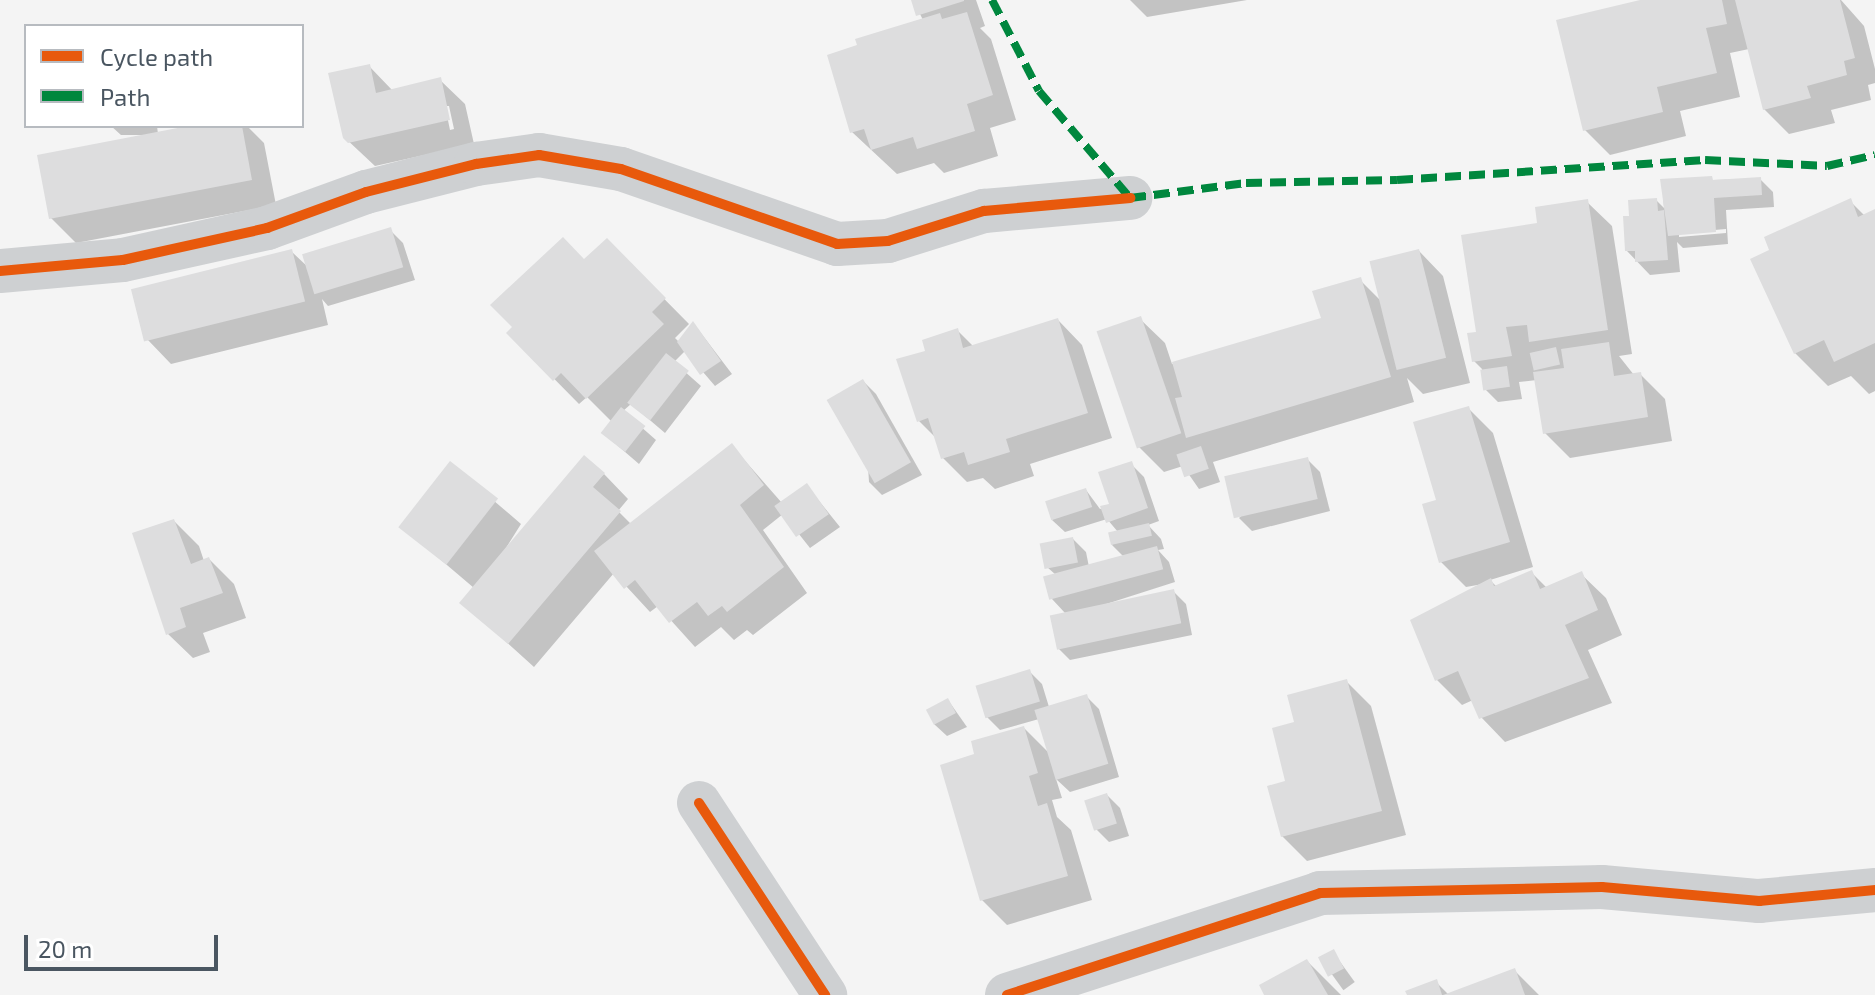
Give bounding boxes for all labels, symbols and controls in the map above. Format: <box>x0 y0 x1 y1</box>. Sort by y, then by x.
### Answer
legend <box>24 24 304 128</box>
text: Cycle path <box>100 42 213 71</box>
text: Path <box>100 82 150 111</box>
scale bar <box>28 919 222 969</box>
text: 20 m <box>38 934 92 963</box>

